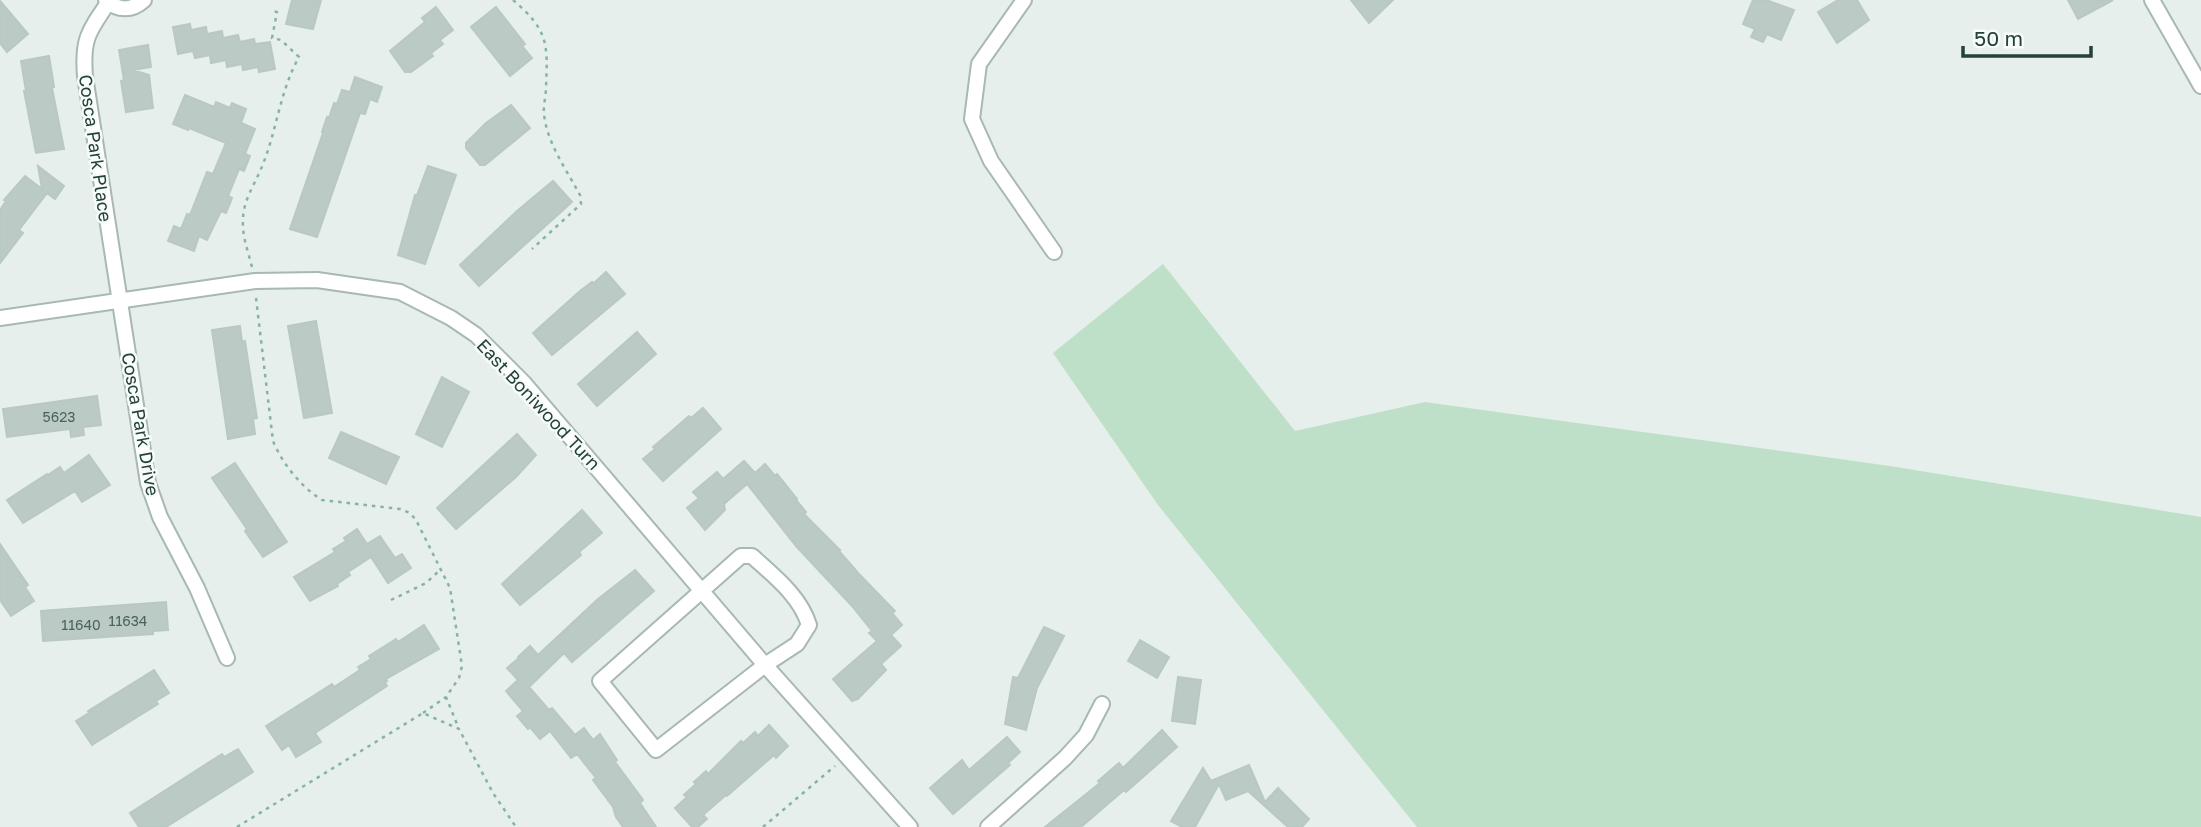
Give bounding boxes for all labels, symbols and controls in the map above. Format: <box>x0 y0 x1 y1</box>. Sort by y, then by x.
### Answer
scale bar <box>1963 14 2091 58</box>
text: 50 m <box>1974 25 2023 51</box>
street label: Cosca Park Place <box>75 73 117 223</box>
street label: East Boniwood Turn <box>473 334 605 474</box>
street label: Cosca Park Drive <box>118 351 164 497</box>
house number: 5623 <box>43 408 75 425</box>
house number: 11634 <box>109 612 147 629</box>
house number: 11640 <box>61 616 101 633</box>

